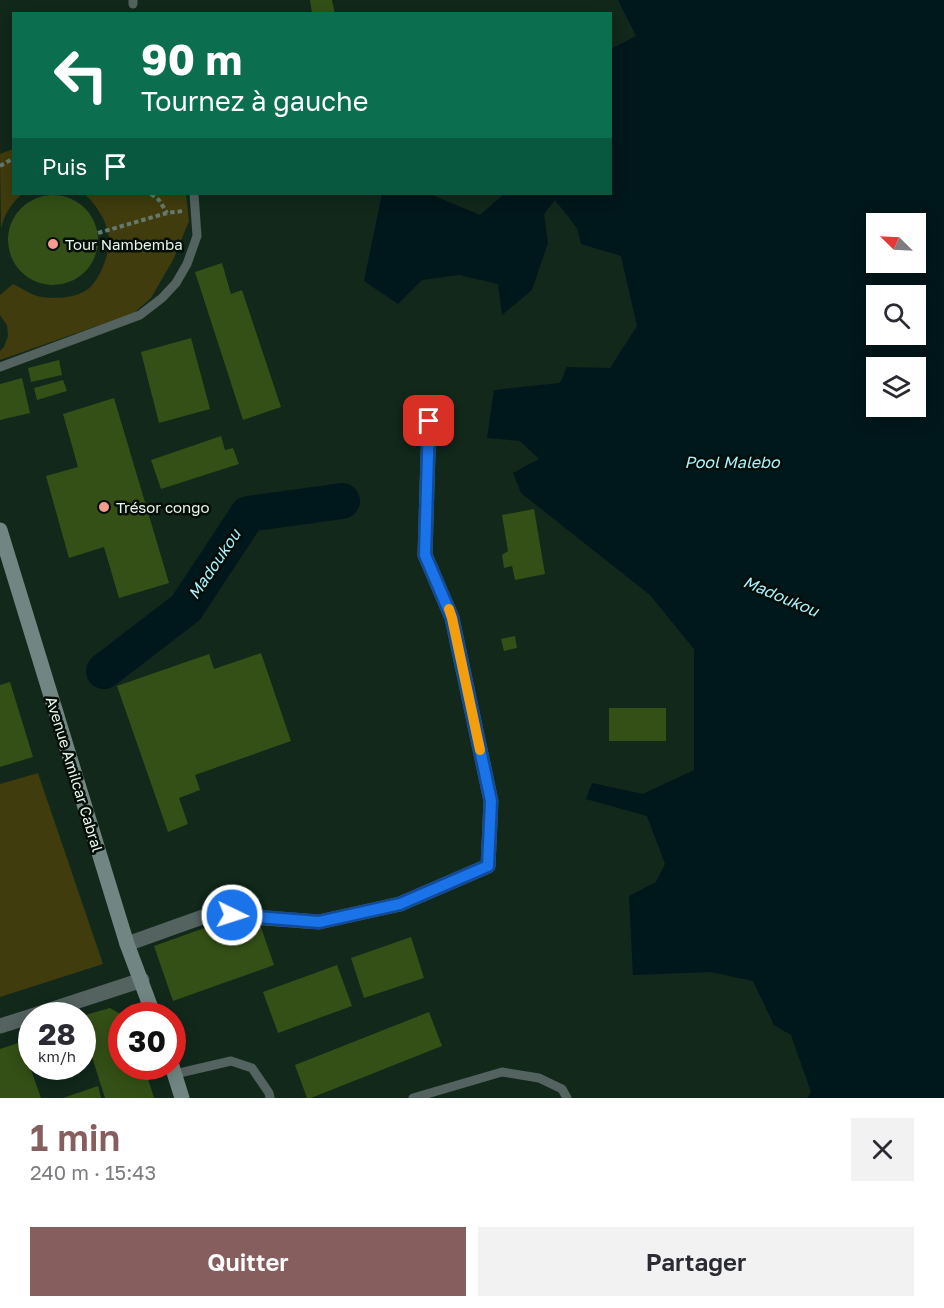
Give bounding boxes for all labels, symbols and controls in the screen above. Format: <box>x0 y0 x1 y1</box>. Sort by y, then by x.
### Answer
text: 90 m <box>141 34 242 84</box>
icon: left <box>42 36 120 114</box>
text: Tournez à gauche <box>141 85 368 117</box>
icon: arrive <box>99 150 132 183</box>
text: Puis <box>42 153 87 180</box>
north arrow <box>866 213 926 273</box>
map controls <box>866 213 926 417</box>
place label: Tour Nambemba <box>65 235 183 253</box>
marker: Tour Nambemba <box>46 237 60 251</box>
button: search <box>866 285 926 345</box>
button: layers <box>866 357 926 417</box>
pin <box>403 395 454 446</box>
icon: arrive <box>412 404 445 437</box>
water label: Pool Malebo <box>684 452 781 472</box>
place label: Trésor congo <box>116 498 210 516</box>
marker: Trésor congo <box>97 500 111 514</box>
water label: Madoukou <box>183 524 245 603</box>
water label: Madoukou <box>740 571 823 621</box>
street label: Avenue Amilcar Cabral <box>43 694 107 854</box>
position arrow <box>200 883 264 947</box>
speed limit sign: 30 <box>108 1002 186 1080</box>
text: 28 <box>38 1016 76 1052</box>
text: km/h <box>38 1047 76 1065</box>
text: 1 min <box>30 1116 120 1159</box>
button: close <box>851 1118 914 1181</box>
text: 240 m · 15:43 <box>30 1160 156 1184</box>
button: Quitter <box>30 1227 466 1296</box>
button: Partager <box>478 1227 914 1296</box>

